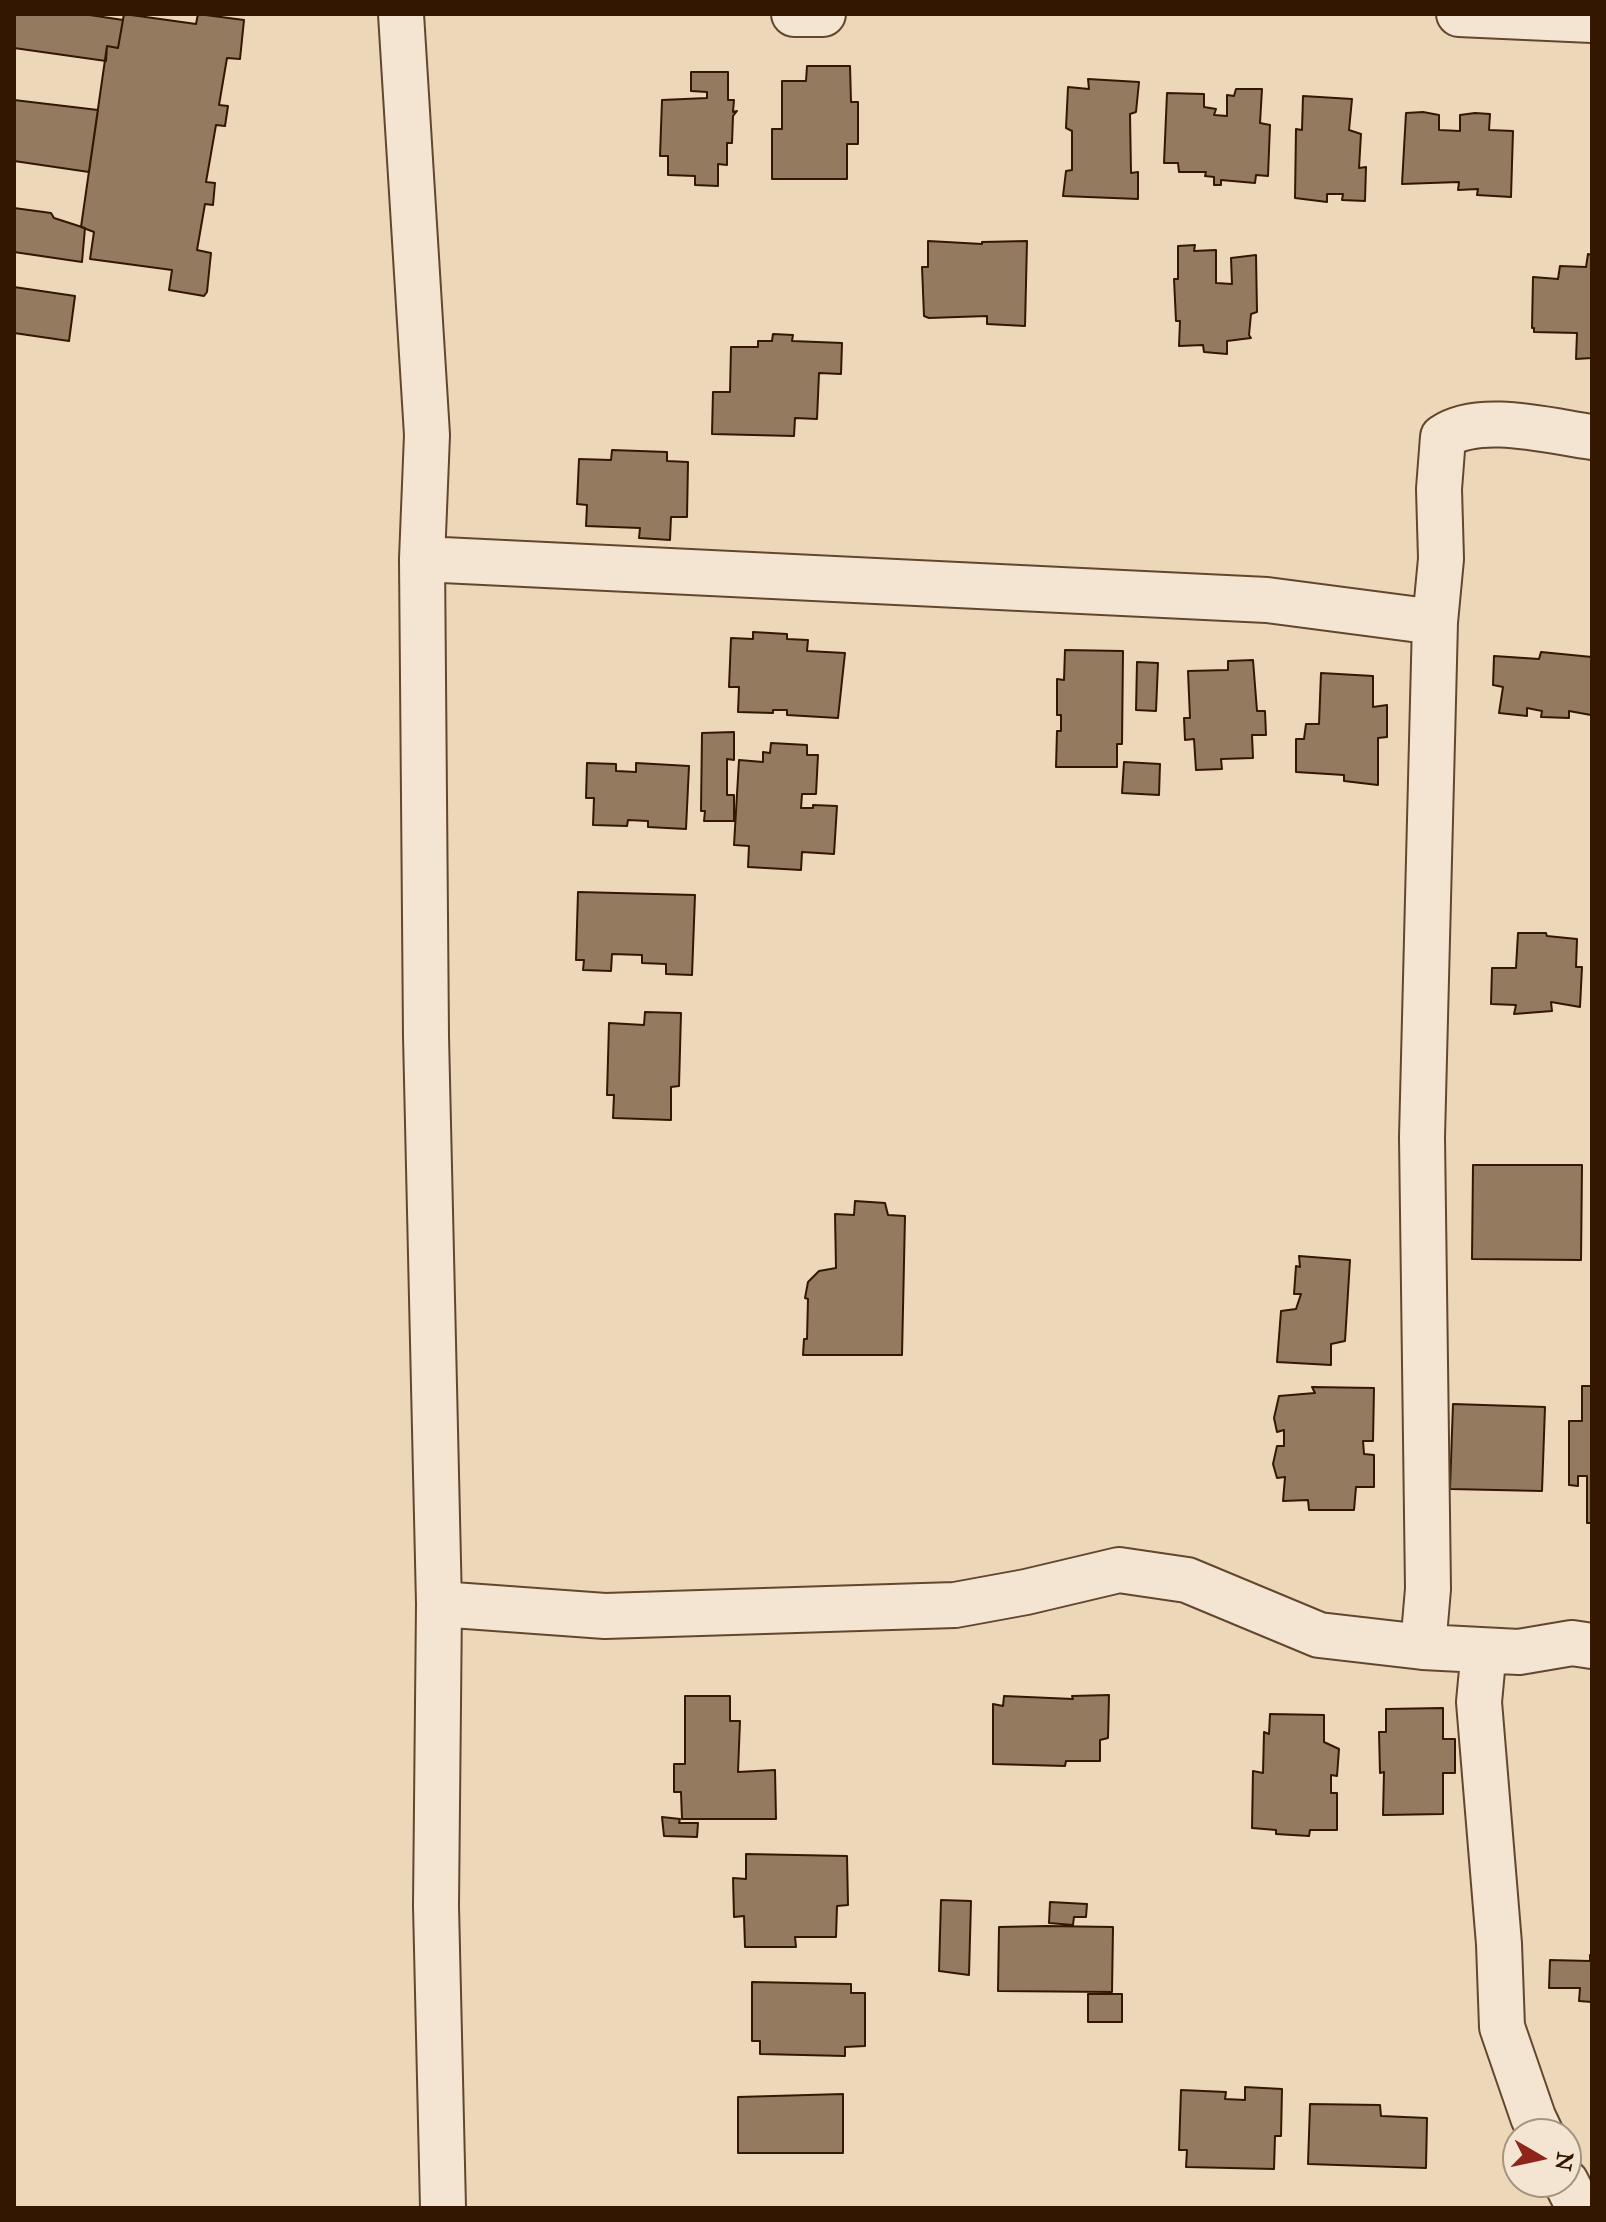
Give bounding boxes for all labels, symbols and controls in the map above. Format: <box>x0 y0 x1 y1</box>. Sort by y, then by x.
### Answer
north arrow <box>1502 2118 1582 2198</box>
text: N <box>1549 2150 1579 2173</box>

